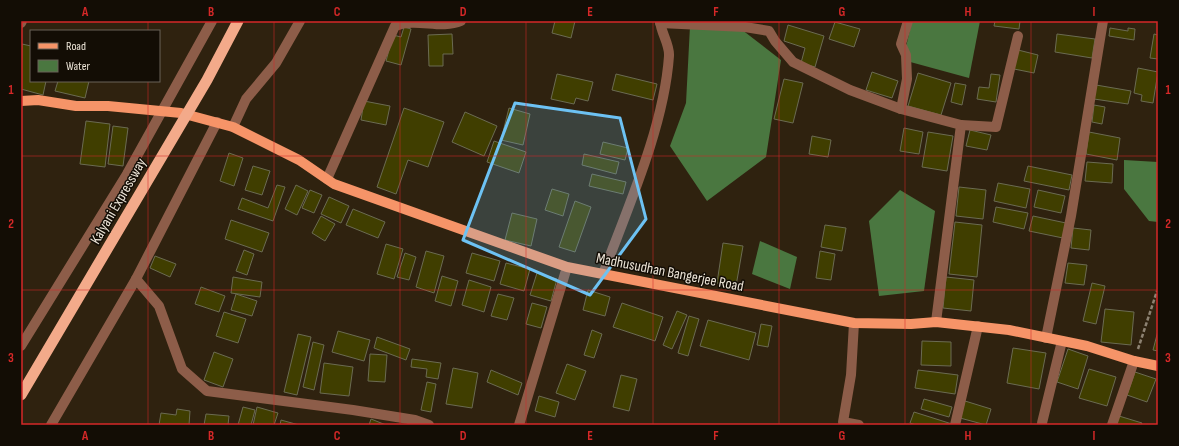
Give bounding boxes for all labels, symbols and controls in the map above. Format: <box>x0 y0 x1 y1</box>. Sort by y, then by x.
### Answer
text: A <box>81 4 89 20</box>
text: B <box>208 4 214 20</box>
text: C <box>334 4 341 20</box>
text: D <box>460 4 467 20</box>
text: E <box>587 4 593 20</box>
text: F <box>713 4 719 20</box>
text: G <box>839 4 846 20</box>
text: H <box>965 4 972 20</box>
text: I <box>1093 4 1096 20</box>
legend <box>30 30 160 82</box>
text: Road <box>66 39 86 54</box>
text: Water <box>66 59 90 74</box>
text: 1 <box>8 82 14 98</box>
text: 1 <box>1165 82 1171 98</box>
street label: Kalyani Expressway <box>86 154 151 248</box>
text: 2 <box>8 216 14 232</box>
text: 2 <box>1165 216 1171 232</box>
street label: Madhusudhan Bangerjee Road <box>595 249 745 296</box>
text: 3 <box>8 350 14 366</box>
text: 3 <box>1165 350 1171 366</box>
text: A <box>81 428 89 444</box>
text: B <box>208 428 214 444</box>
text: C <box>334 428 341 444</box>
text: D <box>460 428 467 444</box>
text: E <box>587 428 593 444</box>
text: F <box>713 428 719 444</box>
text: G <box>839 428 846 444</box>
text: H <box>965 428 972 444</box>
text: I <box>1093 428 1096 444</box>

